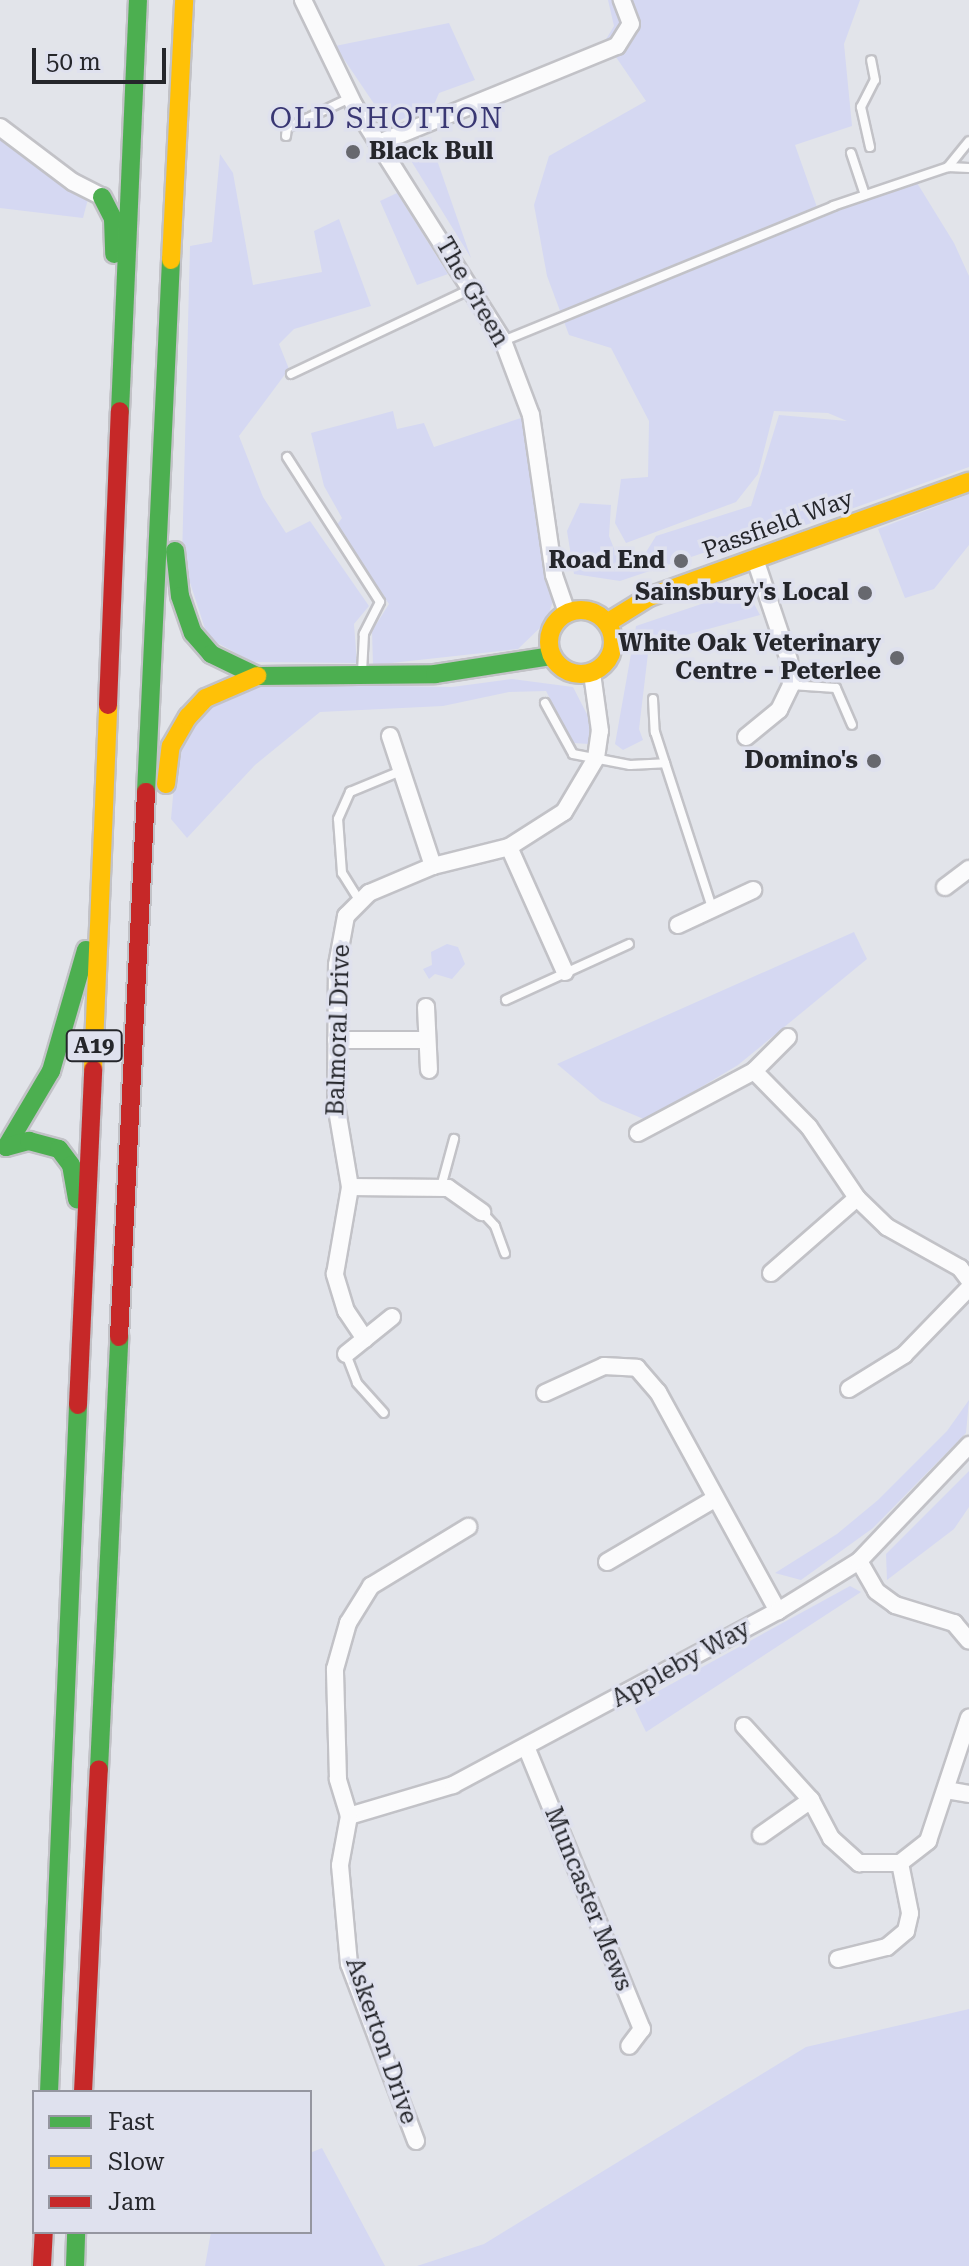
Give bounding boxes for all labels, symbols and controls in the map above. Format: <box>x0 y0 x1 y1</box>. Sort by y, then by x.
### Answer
scale bar <box>36 32 170 82</box>
text: 50 m <box>46 48 101 76</box>
district label: OLD SHOTTON <box>270 102 504 136</box>
place label: Black Bull <box>369 138 493 166</box>
marker: Black Bull <box>344 143 362 161</box>
street label: The Green <box>429 232 515 352</box>
street label: Passfield Way <box>699 484 857 566</box>
place label: Road End <box>548 547 665 575</box>
marker: Road End <box>672 552 690 570</box>
place label: Sainsbury's Local <box>635 579 849 607</box>
marker: Sainsbury's Local <box>856 584 874 602</box>
place label: White Oak Veterinary Centre - Peterlee <box>618 630 881 686</box>
marker: White Oak Veterinary Centre - Peterlee <box>888 649 906 667</box>
place label: Domino's <box>745 747 858 775</box>
marker: Domino's <box>865 752 883 770</box>
street label: Balmoral Drive <box>322 944 356 1116</box>
road number: A19 <box>64 1028 124 1064</box>
street label: Appleby Way <box>607 1614 755 1714</box>
street label: Muncaster Mews <box>538 1803 638 1995</box>
street label: Askerton Drive <box>339 1954 423 2128</box>
legend <box>32 2090 312 2234</box>
text: Fast <box>108 2108 155 2136</box>
text: Slow <box>108 2148 164 2176</box>
text: Jam <box>108 2188 156 2216</box>

